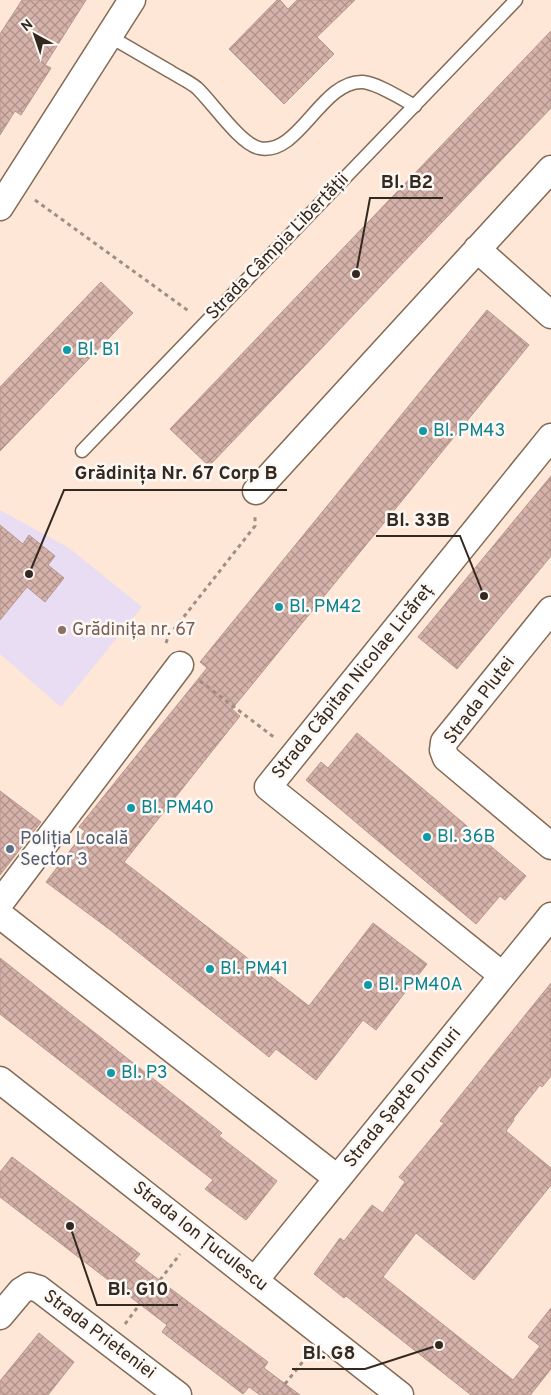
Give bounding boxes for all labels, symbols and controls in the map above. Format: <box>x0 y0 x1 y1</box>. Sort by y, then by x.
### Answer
north arrow <box>10 10 60 60</box>
text: N <box>18 16 37 36</box>
callout: Bl. B2 <box>370 164 443 198</box>
street label: Strada Câmpia Libertății <box>202 169 354 325</box>
text: Bl. B2 <box>381 171 433 195</box>
place label: Bl. B1 <box>77 339 120 362</box>
marker: Bl. B1 <box>61 344 73 356</box>
place label: Bl. PM43 <box>433 420 505 443</box>
marker: Bl. PM43 <box>417 425 429 437</box>
callout: Grădinița Nr. 67 Corp B <box>64 456 287 490</box>
text: Grădinița Nr. 67 Corp B <box>74 462 278 486</box>
callout: Bl. 33B <box>376 502 460 536</box>
text: Bl. 33B <box>386 509 450 533</box>
street label: Strada Căpitan Nicolae Licăreț <box>267 580 439 784</box>
place label: Bl. PM42 <box>289 596 361 619</box>
marker: Bl. PM42 <box>273 601 285 613</box>
place label: Grădinița nr. 67 <box>72 619 195 642</box>
marker: Grădinița nr. 67 <box>56 624 68 636</box>
street label: Strada Plutei <box>440 653 520 749</box>
place label: Bl. PM40 <box>141 797 214 820</box>
marker: Bl. PM40 <box>125 802 137 814</box>
place label: Bl. 36B <box>437 826 495 849</box>
place label: Poliția Locală Sector 3 <box>20 828 128 872</box>
marker: Bl. 36B <box>421 831 433 843</box>
marker: Poliția Locală Sector 3 <box>4 843 16 855</box>
place label: Bl. PM41 <box>220 958 288 981</box>
marker: Bl. PM41 <box>204 963 216 975</box>
place label: Bl. PM40A <box>378 974 463 997</box>
marker: Bl. PM40A <box>362 979 374 991</box>
street label: Strada Șapte Drumuri <box>339 1023 467 1173</box>
place label: Bl. P3 <box>121 1062 168 1085</box>
marker: Bl. P3 <box>105 1067 117 1079</box>
street label: Strada Ion Țuculescu <box>128 1177 272 1297</box>
callout: Bl. G10 <box>97 1271 178 1305</box>
text: Bl. G10 <box>107 1278 169 1302</box>
street label: Strada Prieteniei <box>38 1285 160 1385</box>
callout: Bl. G8 <box>292 1335 365 1369</box>
text: Bl. G8 <box>303 1342 355 1366</box>

